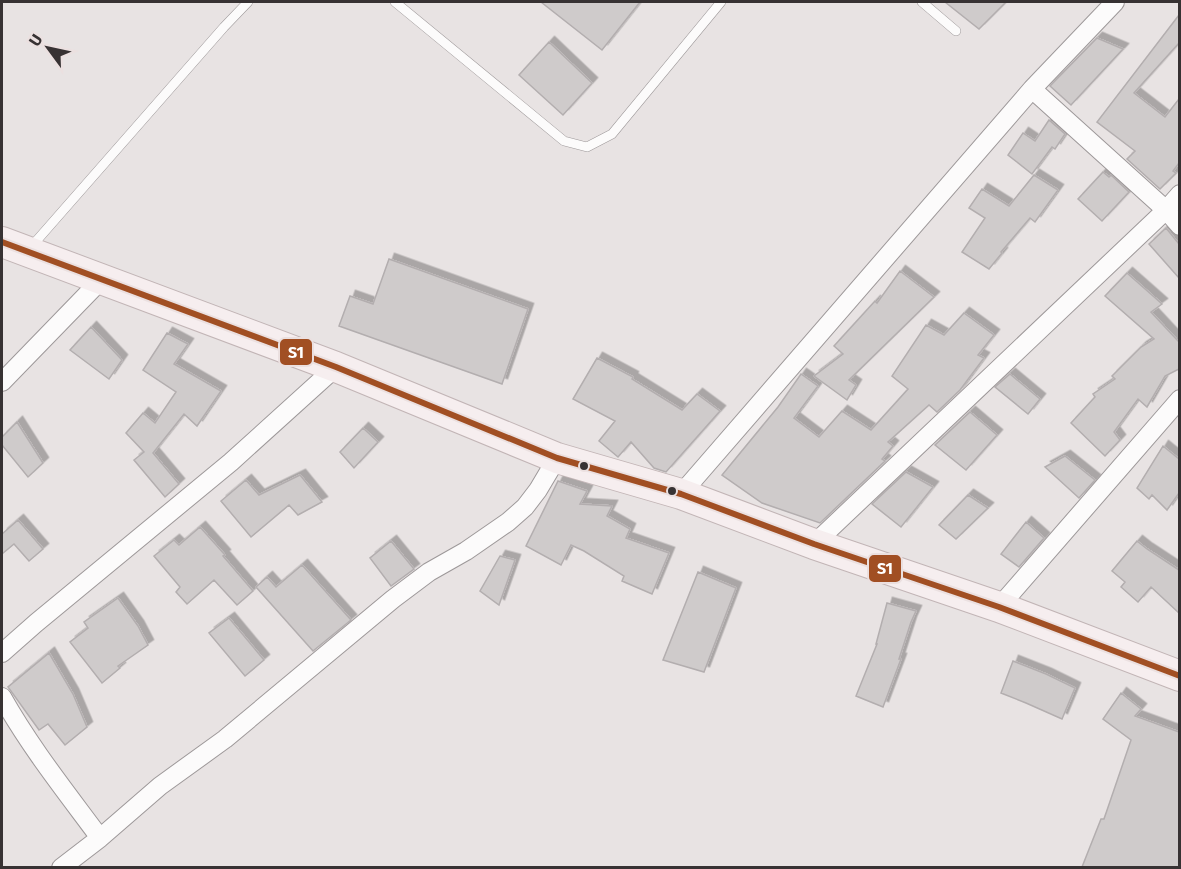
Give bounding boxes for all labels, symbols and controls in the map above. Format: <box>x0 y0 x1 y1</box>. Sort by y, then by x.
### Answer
north arrow <box>18 18 78 78</box>
text: U <box>25 31 47 50</box>
line badge: S1 <box>279 338 313 366</box>
text: S1 <box>288 343 304 362</box>
unlabelled marker <box>578 460 590 472</box>
unlabelled marker <box>666 485 678 497</box>
line badge: S1 <box>868 554 902 583</box>
text: S1 <box>877 559 893 578</box>

